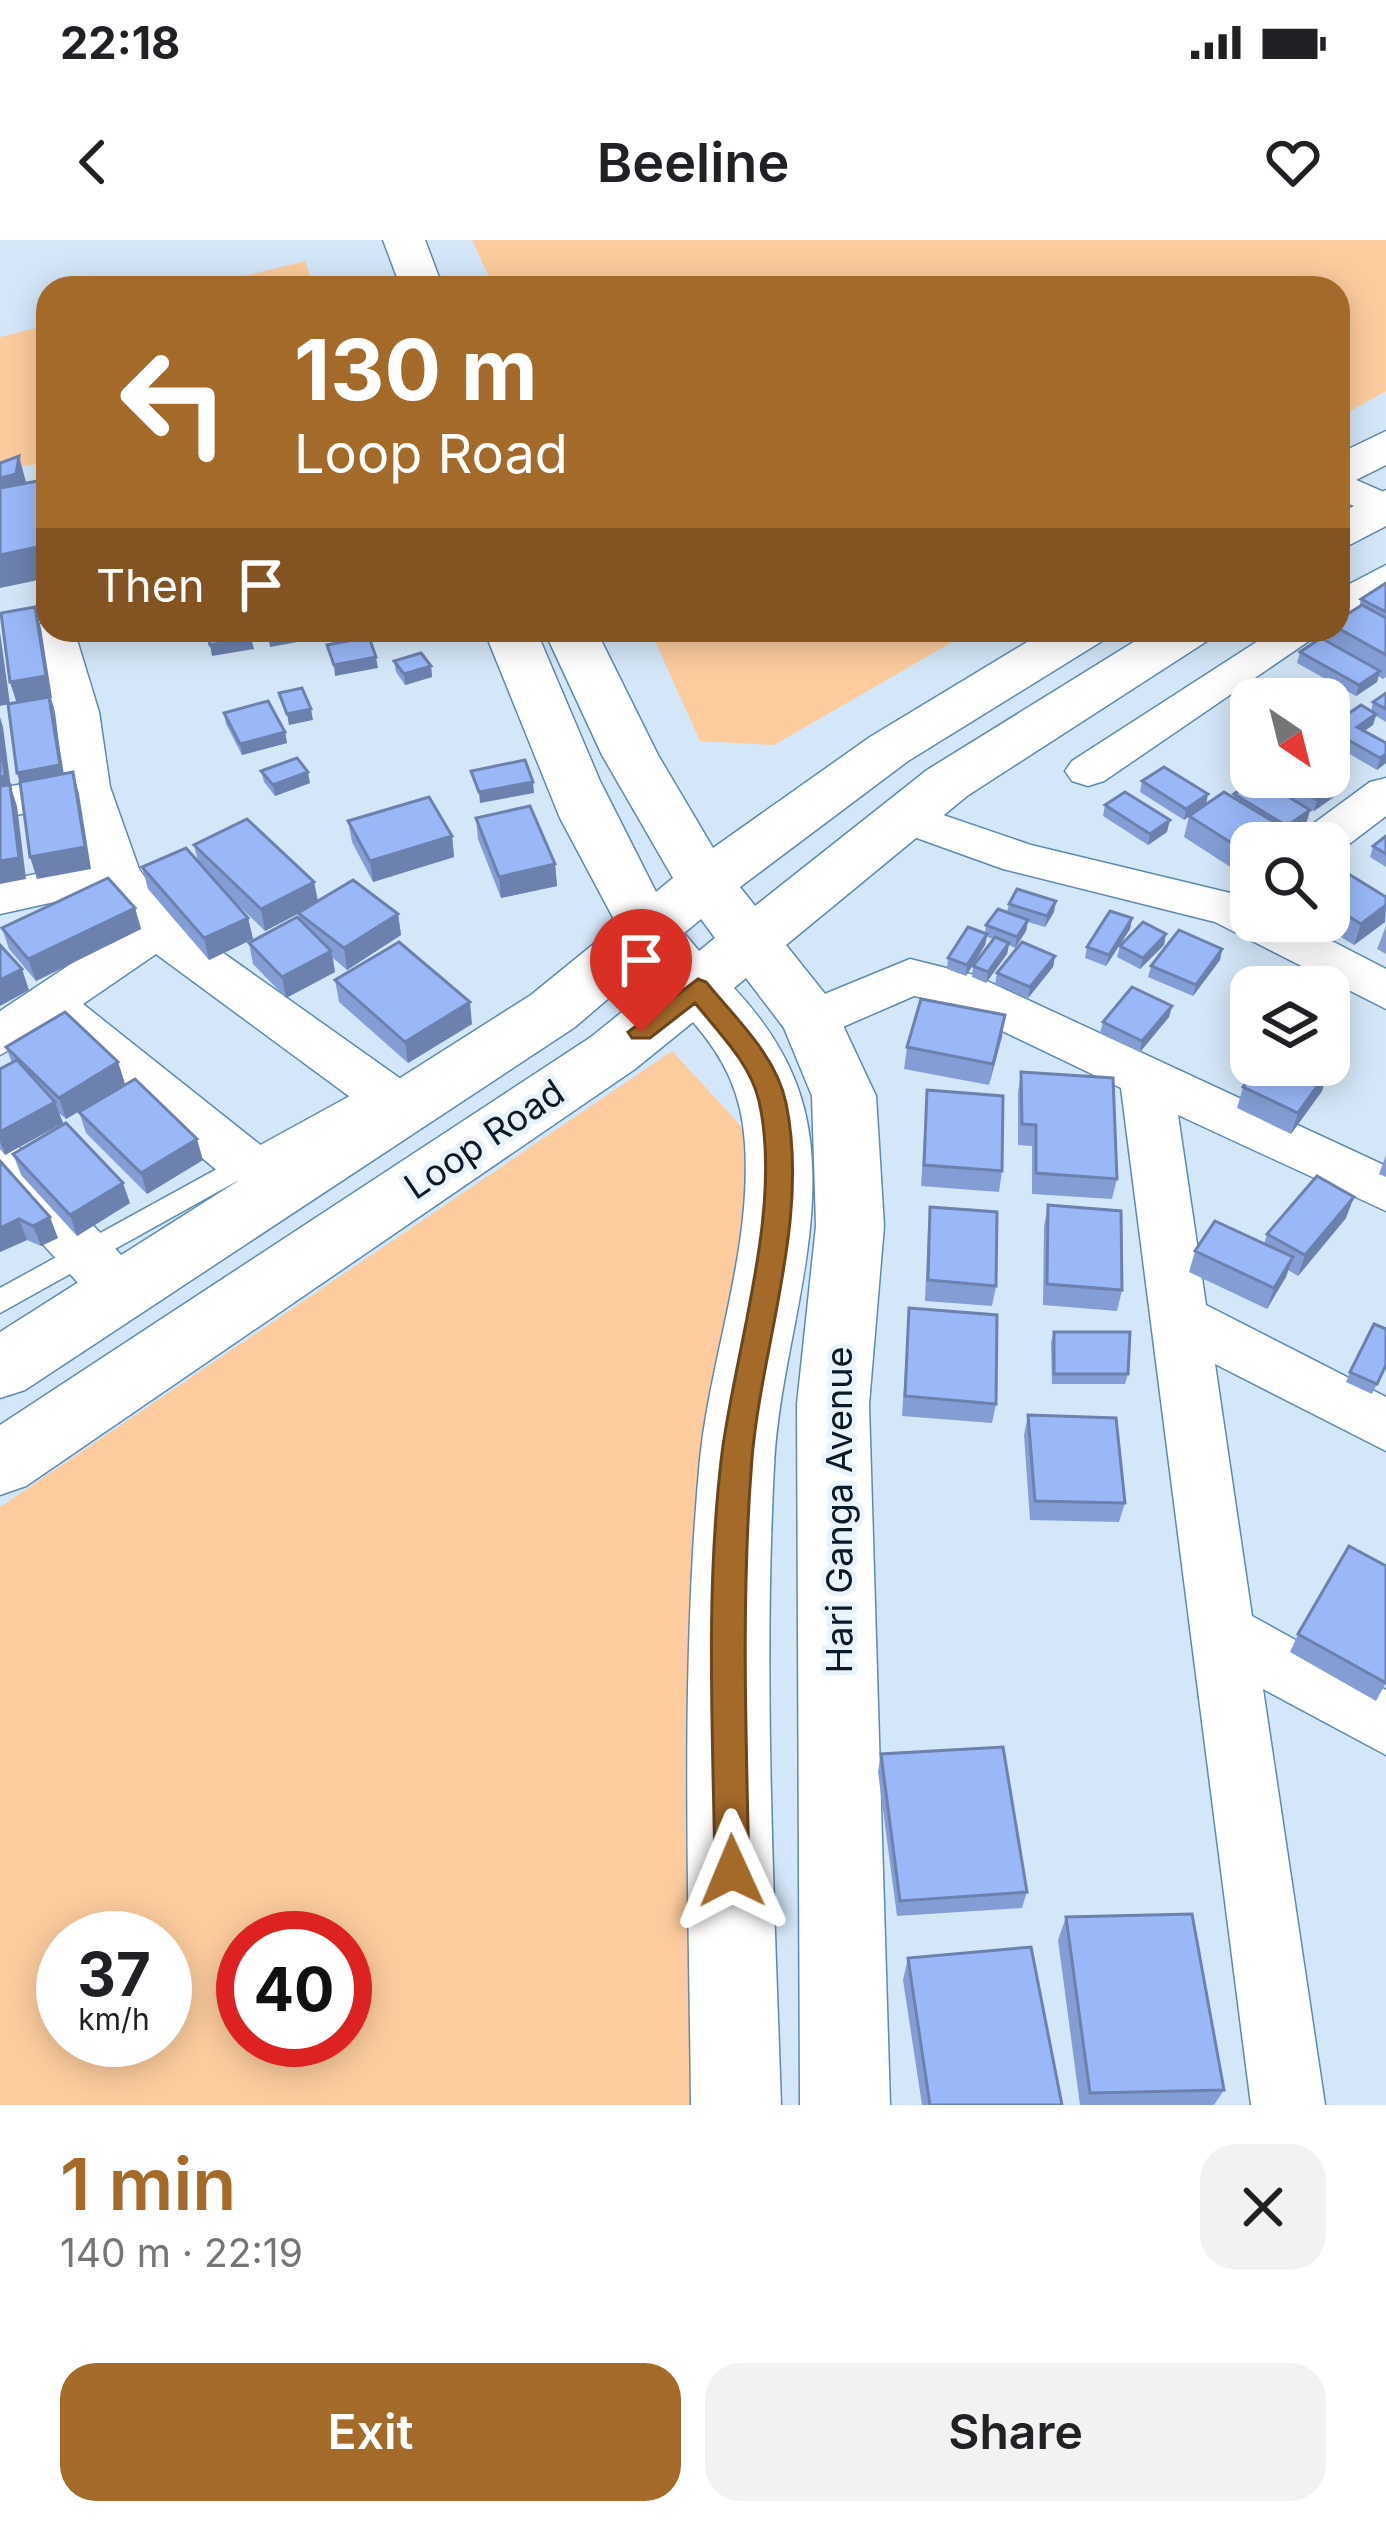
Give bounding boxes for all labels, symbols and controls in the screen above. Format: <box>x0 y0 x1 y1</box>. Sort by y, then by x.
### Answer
text: 22:18 <box>60 15 180 70</box>
icon: back <box>60 129 126 195</box>
icon: heart <box>1260 129 1326 195</box>
text: Beeline <box>597 130 789 195</box>
text: 130 m <box>294 319 538 420</box>
icon: left <box>96 324 252 480</box>
text: Loop Road <box>294 421 568 486</box>
icon: arrive <box>228 552 294 618</box>
text: Then <box>96 558 204 613</box>
north arrow <box>1230 678 1350 798</box>
map controls <box>1230 678 1350 1086</box>
button: search <box>1230 822 1350 942</box>
pin <box>590 909 692 1032</box>
icon: arrive <box>608 927 674 993</box>
button: layers <box>1230 966 1350 1086</box>
street label: Loop Road <box>396 1070 572 1208</box>
street label: Hari Ganga Avenue <box>817 1346 861 1674</box>
position arrow <box>669 1808 795 1934</box>
speed limit sign: 40 <box>216 1911 372 2067</box>
text: 37 <box>77 1938 151 2010</box>
text: km/h <box>78 2001 150 2037</box>
text: 1 min <box>60 2140 236 2227</box>
button: close <box>1200 2144 1326 2270</box>
text: 140 m · 22:19 <box>60 2229 303 2276</box>
button: Exit <box>60 2363 681 2501</box>
button: Share <box>705 2363 1326 2501</box>

